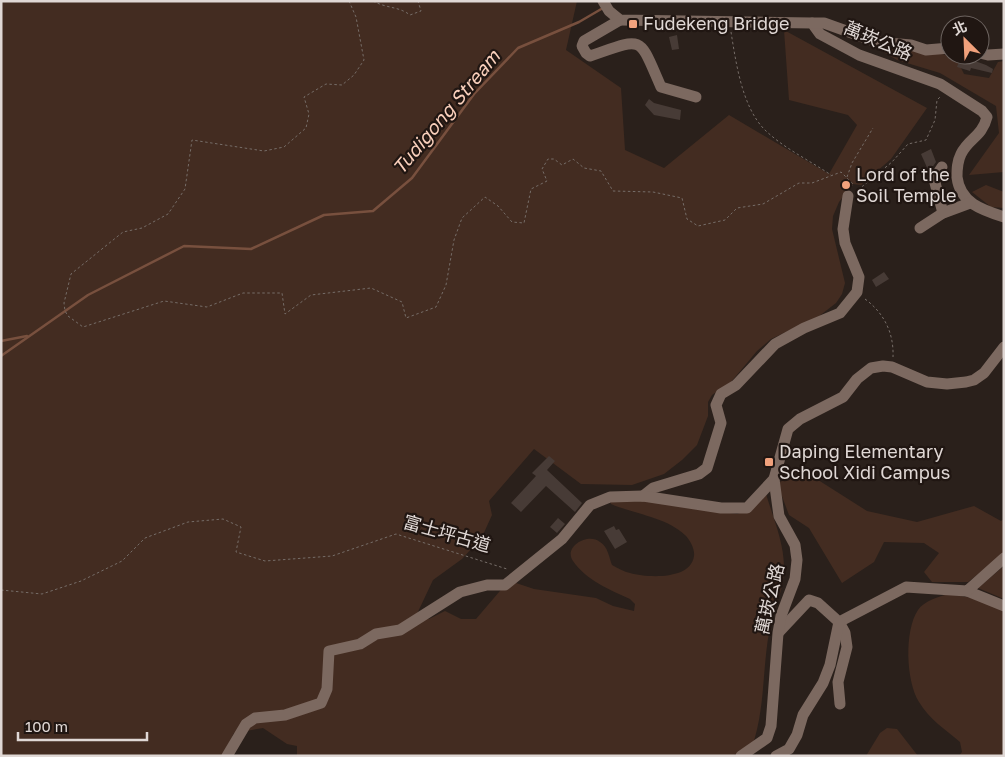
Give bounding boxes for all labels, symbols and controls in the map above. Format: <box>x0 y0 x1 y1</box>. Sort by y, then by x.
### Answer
place label: Fudekeng Bridge <box>643 12 789 34</box>
north arrow <box>940 15 990 65</box>
street label: 萬崁公路 <box>841 16 916 64</box>
text: 北 <box>950 17 969 38</box>
marker: Fudekeng Bridge <box>627 18 639 30</box>
water label: Tudigong Stream <box>387 44 505 178</box>
place label: Lord of the Soil Temple <box>856 163 956 206</box>
marker: Lord of the Soil Temple <box>840 179 852 191</box>
place label: Daping Elementary School Xidi Campus <box>779 440 950 483</box>
marker: Daping Elementary School Xidi Campus <box>763 456 775 468</box>
street label: 富士坪古道 <box>401 510 494 556</box>
street label: 萬崁公路 <box>750 561 788 636</box>
scale bar <box>18 710 146 742</box>
text: 100 m <box>25 717 68 735</box>

